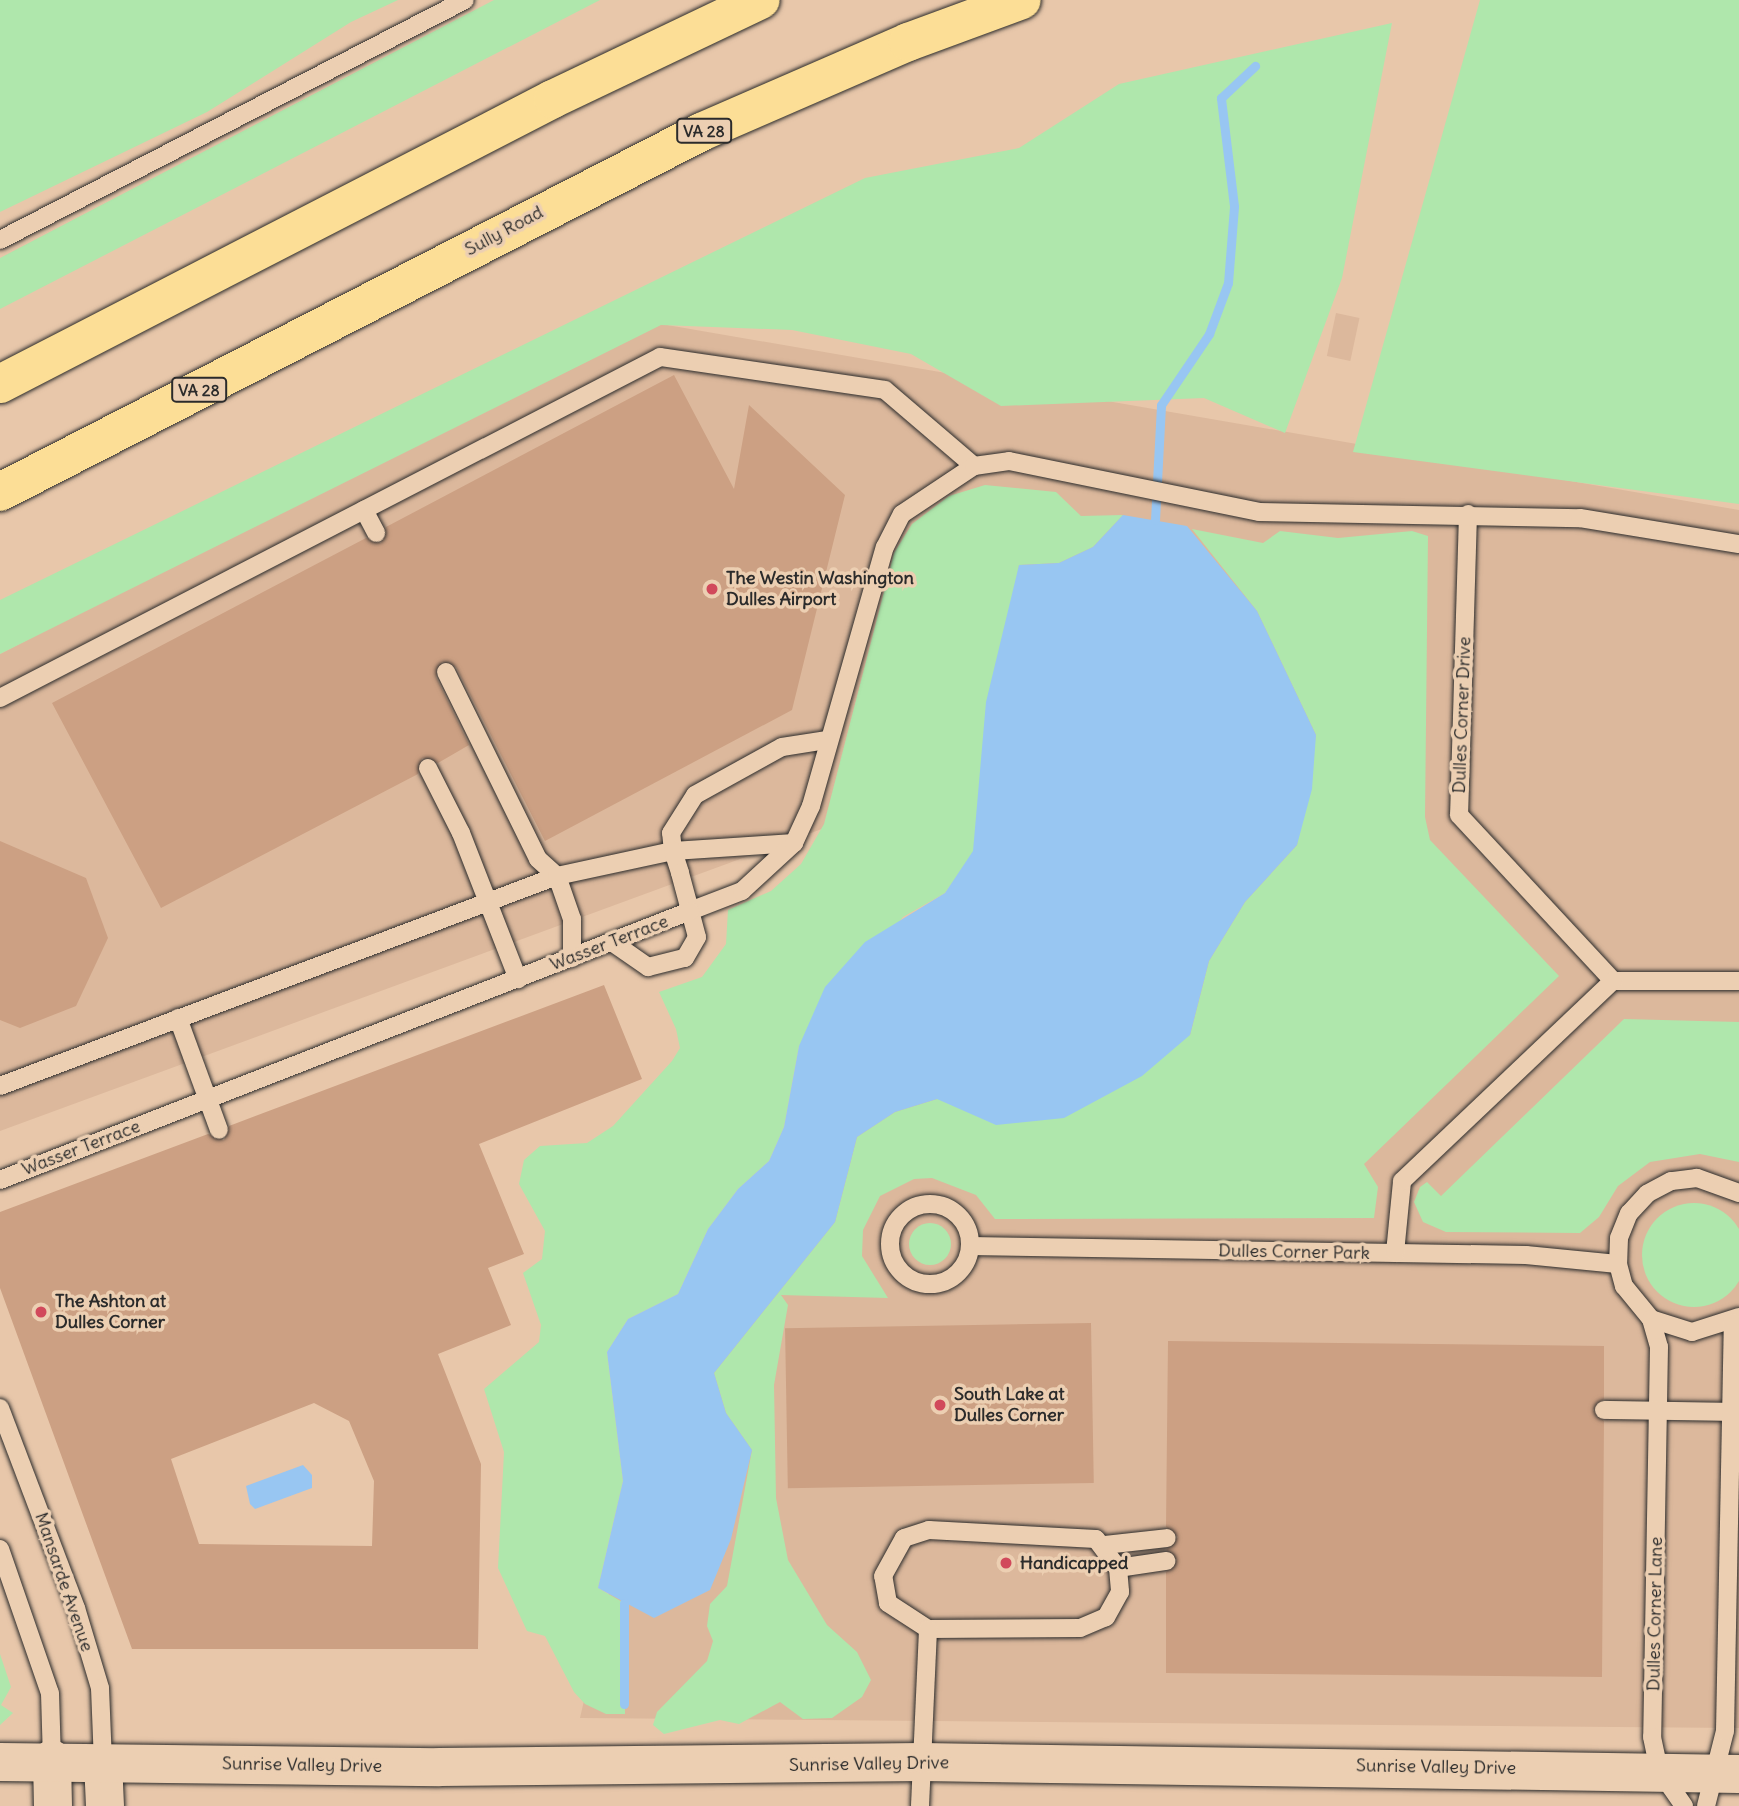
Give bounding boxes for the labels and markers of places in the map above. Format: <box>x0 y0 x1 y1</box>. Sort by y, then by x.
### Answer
place label: The Westin Washington Dulles Airport <box>726 568 914 610</box>
marker: The Westin Washington Dulles Airport <box>704 581 720 597</box>
place label: The Ashton at Dulles Corner <box>55 1291 166 1334</box>
marker: The Ashton at Dulles Corner <box>33 1304 49 1320</box>
place label: South Lake at Dulles Corner <box>954 1384 1065 1426</box>
marker: South Lake at Dulles Corner <box>932 1397 948 1413</box>
place label: Handicapped <box>1020 1552 1128 1574</box>
marker: Handicapped <box>998 1555 1014 1571</box>

